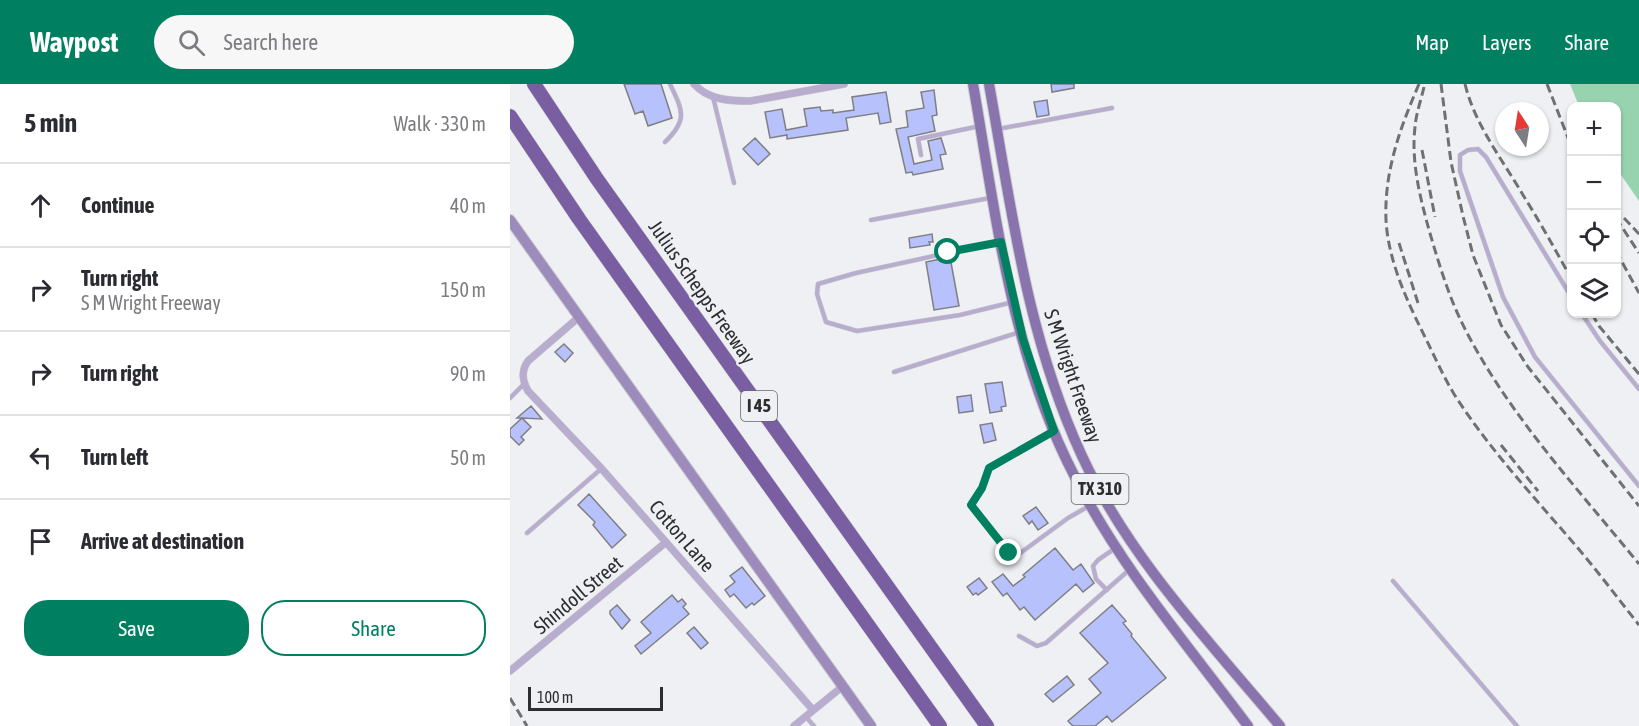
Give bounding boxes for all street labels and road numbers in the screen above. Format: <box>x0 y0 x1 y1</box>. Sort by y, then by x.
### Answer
street label: Julius Schepps Freeway <box>644 216 760 368</box>
street label: S M Wright Freeway <box>1040 306 1107 446</box>
road number: I 45 <box>741 391 777 421</box>
road number: TX 310 <box>1072 474 1128 504</box>
street label: Cotton Lane <box>645 495 720 576</box>
street label: Shindoll Street <box>529 551 627 638</box>

